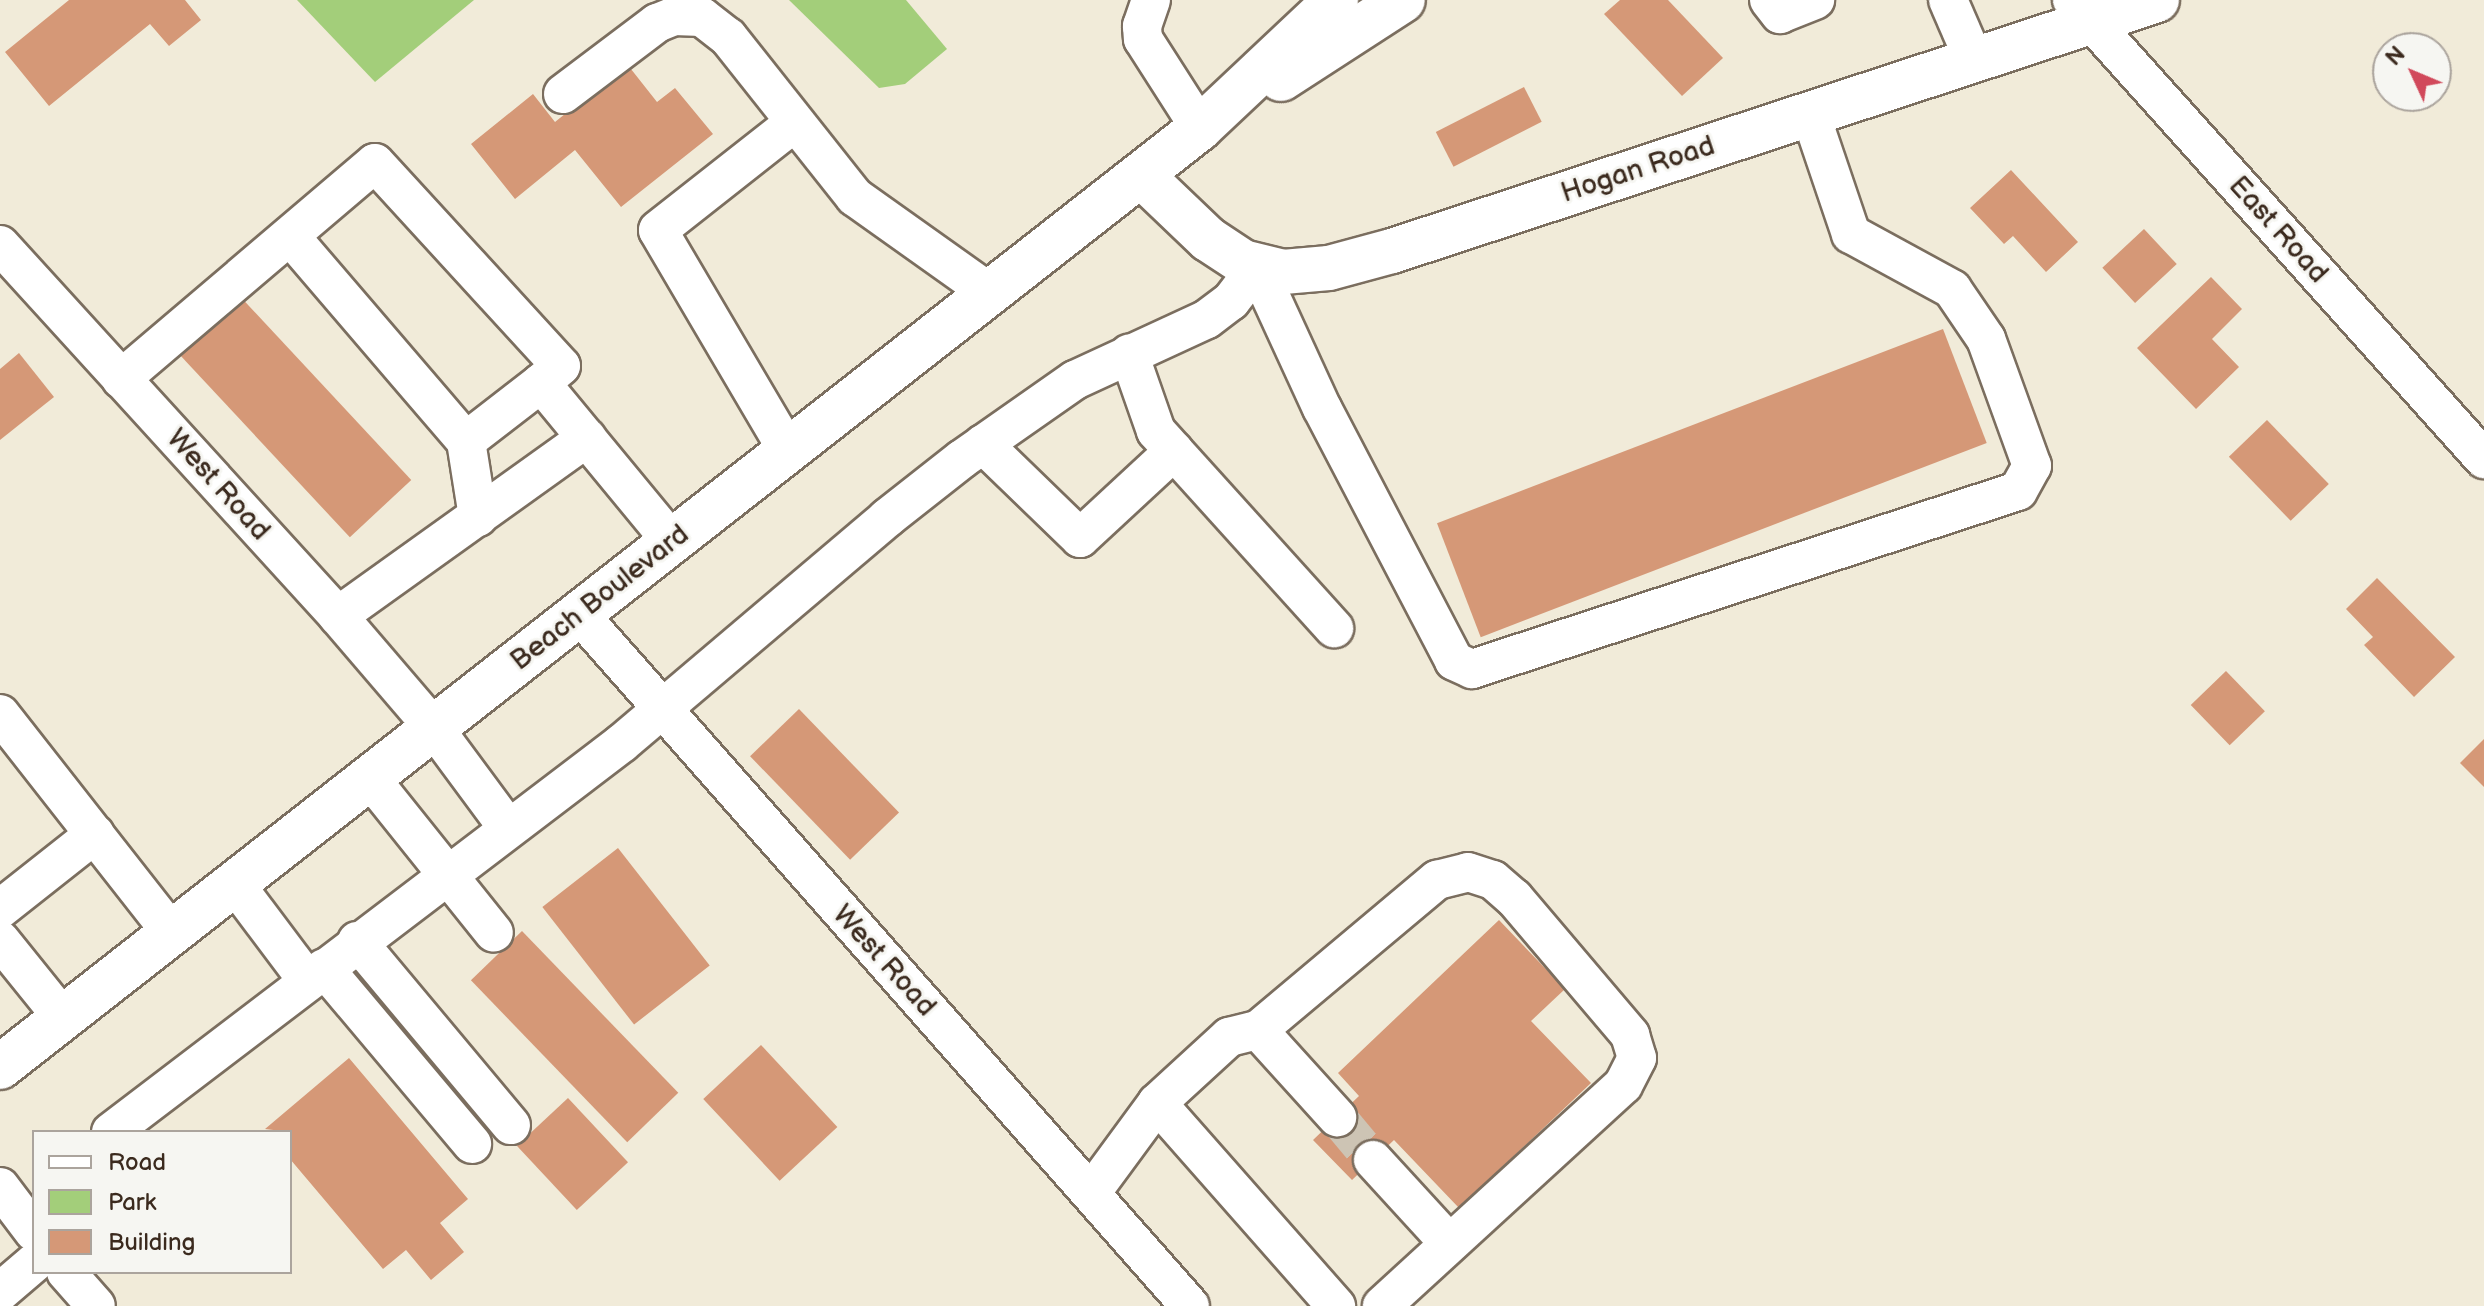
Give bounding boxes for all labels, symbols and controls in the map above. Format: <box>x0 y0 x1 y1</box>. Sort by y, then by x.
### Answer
north arrow <box>2372 32 2452 112</box>
text: N <box>2380 41 2411 72</box>
street label: Hogan Road <box>1557 129 1719 211</box>
street label: East Road <box>2221 170 2335 290</box>
street label: West Road <box>159 422 277 548</box>
street label: Beach Boulevard <box>504 518 696 678</box>
street label: West Road <box>825 898 943 1024</box>
legend <box>32 1130 292 1274</box>
text: Road <box>108 1148 166 1177</box>
text: Park <box>108 1188 156 1217</box>
text: Building <box>108 1228 195 1257</box>

